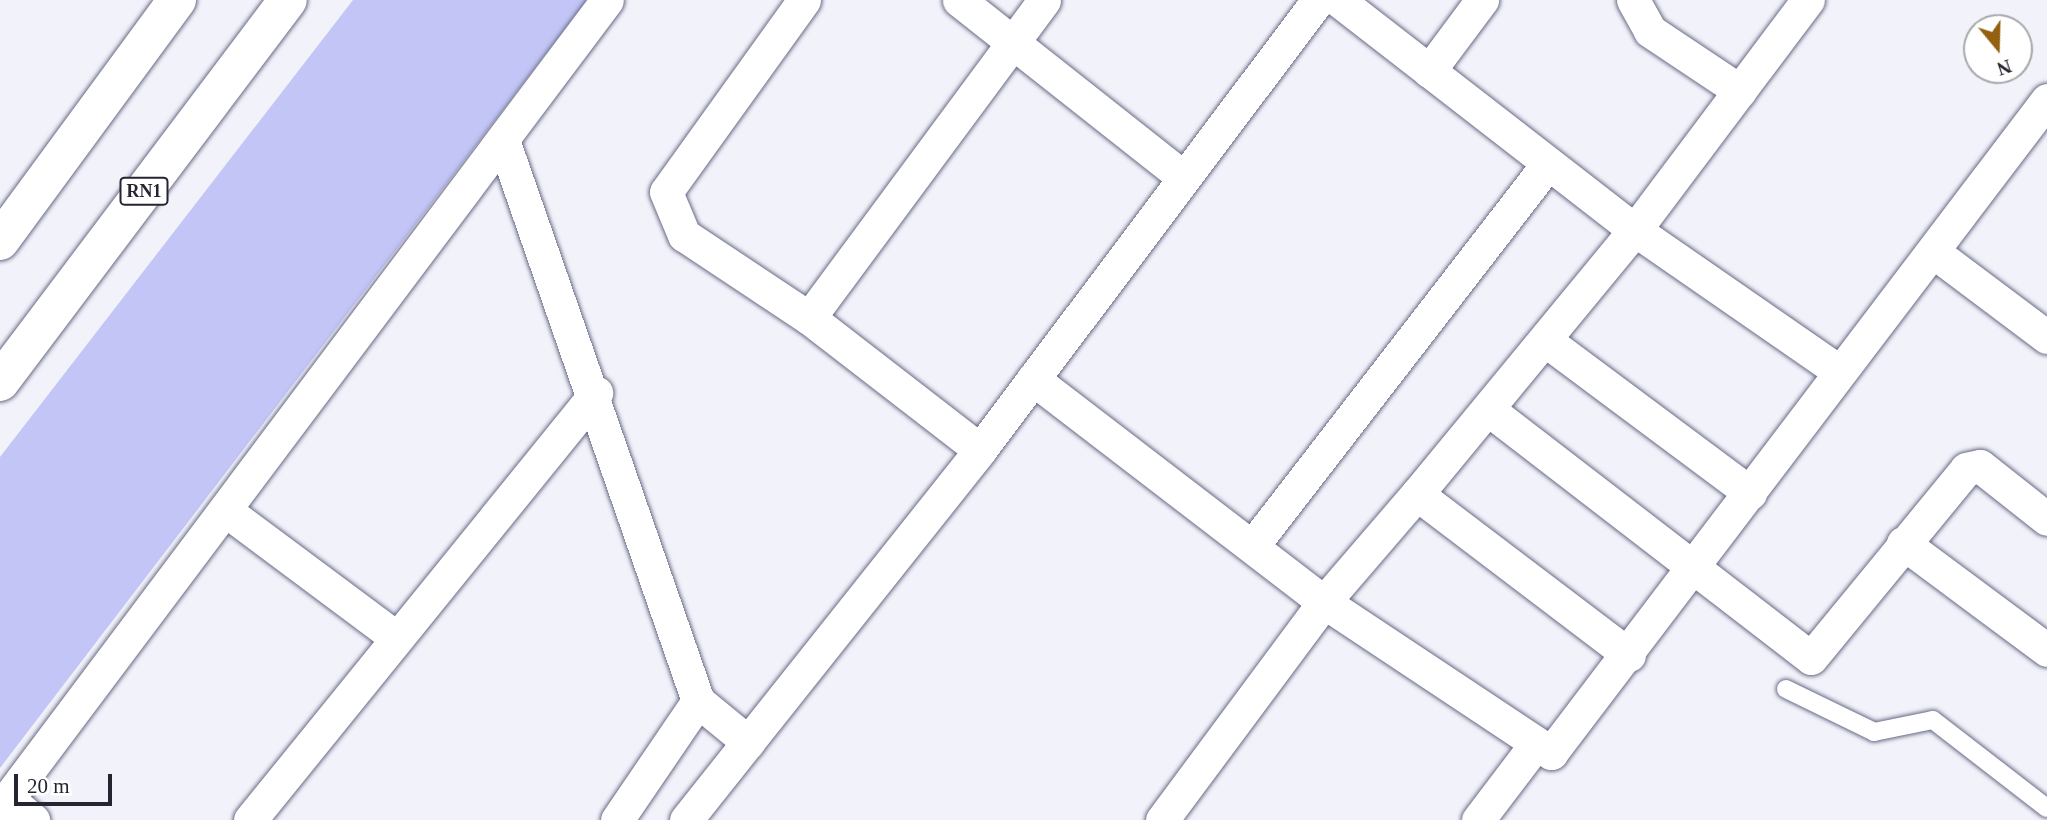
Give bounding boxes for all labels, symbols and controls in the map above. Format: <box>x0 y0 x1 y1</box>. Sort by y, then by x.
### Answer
north arrow <box>1963 14 2033 84</box>
text: N <box>1994 55 2014 80</box>
road number: RN1 <box>120 176 168 206</box>
scale bar <box>18 760 116 804</box>
text: 20 m <box>27 774 70 798</box>

